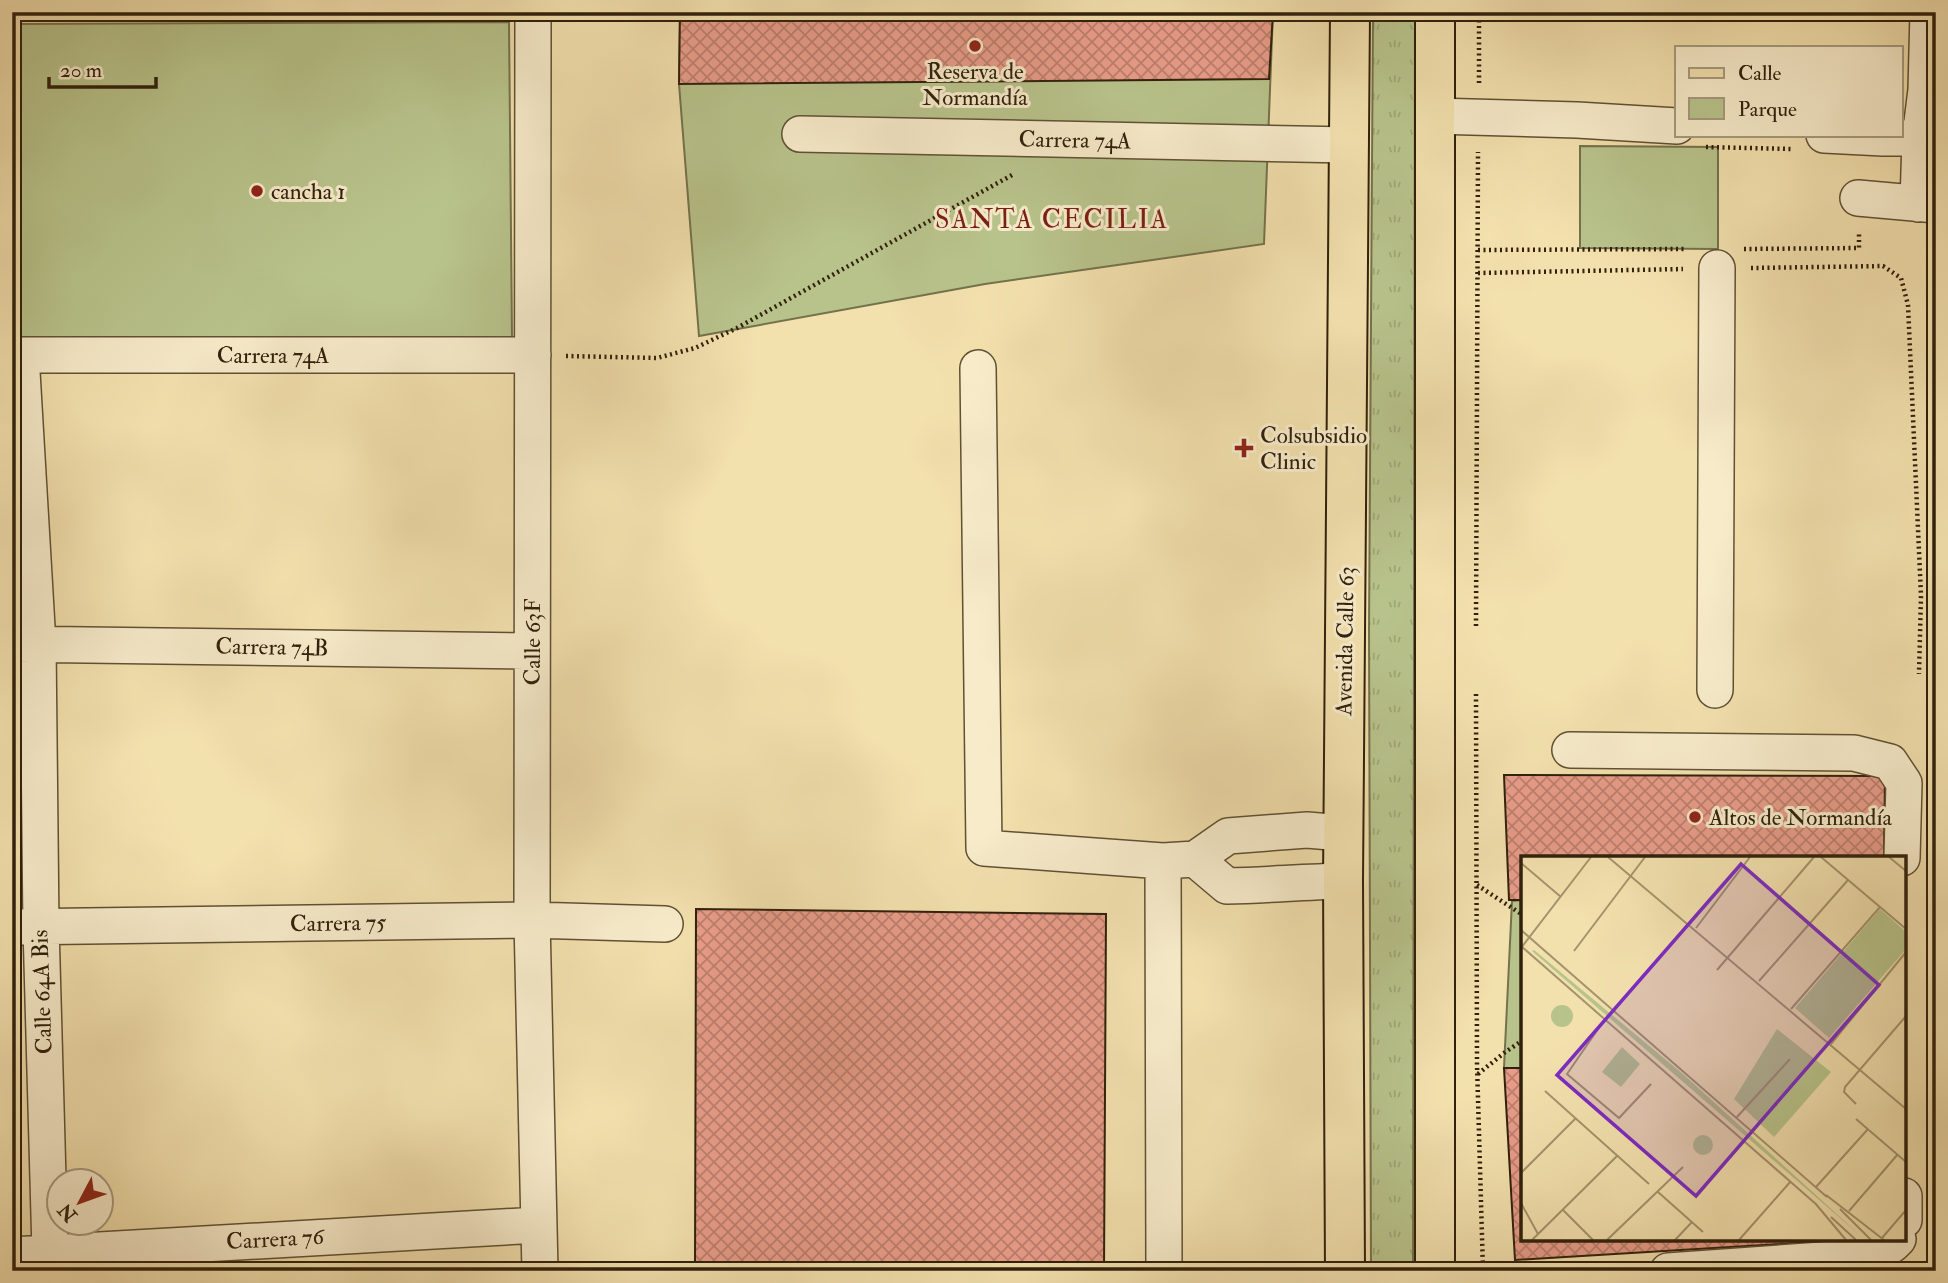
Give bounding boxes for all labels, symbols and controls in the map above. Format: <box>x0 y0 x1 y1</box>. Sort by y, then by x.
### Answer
marker: Reserva de Normandía <box>967 38 983 54</box>
scale bar <box>49 46 156 90</box>
legend <box>1675 46 1902 136</box>
text: 20 m <box>60 57 102 84</box>
place label: Reserva de Normandía <box>922 57 1028 112</box>
text: Calle <box>1738 60 1782 87</box>
text: Parque <box>1738 96 1797 123</box>
street label: Carrera 74A <box>1018 125 1132 155</box>
place label: cancha 1 <box>271 177 345 206</box>
marker: cancha 1 <box>249 183 265 199</box>
district label: SANTA CECILIA <box>935 204 1169 236</box>
street label: Carrera 74A <box>217 341 330 370</box>
place label: Colsubsidio Clinic <box>1260 421 1367 476</box>
marker: Colsubsidio Clinic <box>1234 438 1254 458</box>
street label: Avenida Calle 63 <box>1329 566 1361 717</box>
street label: Calle 63F <box>518 598 547 686</box>
street label: Carrera 74B <box>215 632 329 662</box>
place label: Altos de Normandía <box>1708 803 1893 832</box>
marker: Altos de Normandía <box>1687 809 1703 825</box>
inset map <box>1521 856 1906 1241</box>
street label: Carrera 75 <box>290 908 386 938</box>
street label: Calle 64A Bis <box>25 929 59 1055</box>
north arrow <box>46 1168 116 1238</box>
text: N <box>53 1197 83 1228</box>
street label: Carrera 76 <box>225 1222 326 1256</box>

